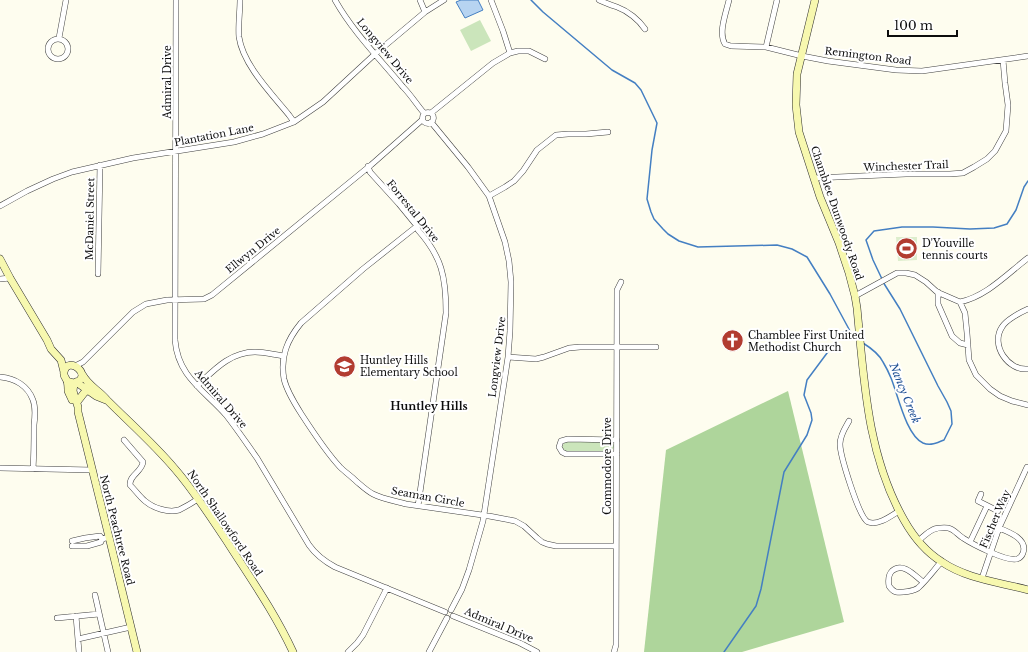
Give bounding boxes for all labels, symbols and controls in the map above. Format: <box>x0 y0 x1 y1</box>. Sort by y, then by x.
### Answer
scale bar <box>888 12 957 38</box>
street label: Longview Drive <box>354 16 416 87</box>
text: 100 m <box>894 18 933 33</box>
street label: Remington Road <box>824 44 912 68</box>
street label: Admiral Drive <box>161 45 174 120</box>
street label: Plantation Lane <box>173 121 255 149</box>
street label: Chamblee Dunwoody Road <box>808 144 866 282</box>
street label: Winchester Trail <box>862 158 949 174</box>
street label: McDaniel Street <box>83 177 97 260</box>
street label: Forrestal Drive <box>384 177 442 245</box>
street label: Ellwyn Drive <box>223 224 283 276</box>
sports icon: D'Youville tennis courts <box>894 236 920 262</box>
place label: D'Youville tennis courts <box>922 237 988 262</box>
street label: Longview Drive <box>486 316 508 398</box>
church icon: Chamblee First United Methodist Church <box>719 328 745 354</box>
place label: Chamblee First United Methodist Church <box>748 329 864 354</box>
school or university icon: Huntley Hills Elementary School <box>332 353 358 379</box>
place label: Huntley Hills Elementary School <box>360 354 458 379</box>
water label: Nancy Creek <box>886 360 924 426</box>
street label: Admiral Drive <box>191 366 250 431</box>
district label: Huntley Hills <box>390 399 468 413</box>
street label: Commodore Drive <box>601 417 614 515</box>
street label: North Shallowford Road <box>185 467 266 579</box>
street label: North Peachtree Road <box>97 474 137 587</box>
street label: Seaman Circle <box>390 484 466 510</box>
street label: Fischer Way <box>977 487 1013 550</box>
street label: Admiral Drive <box>462 604 536 645</box>

